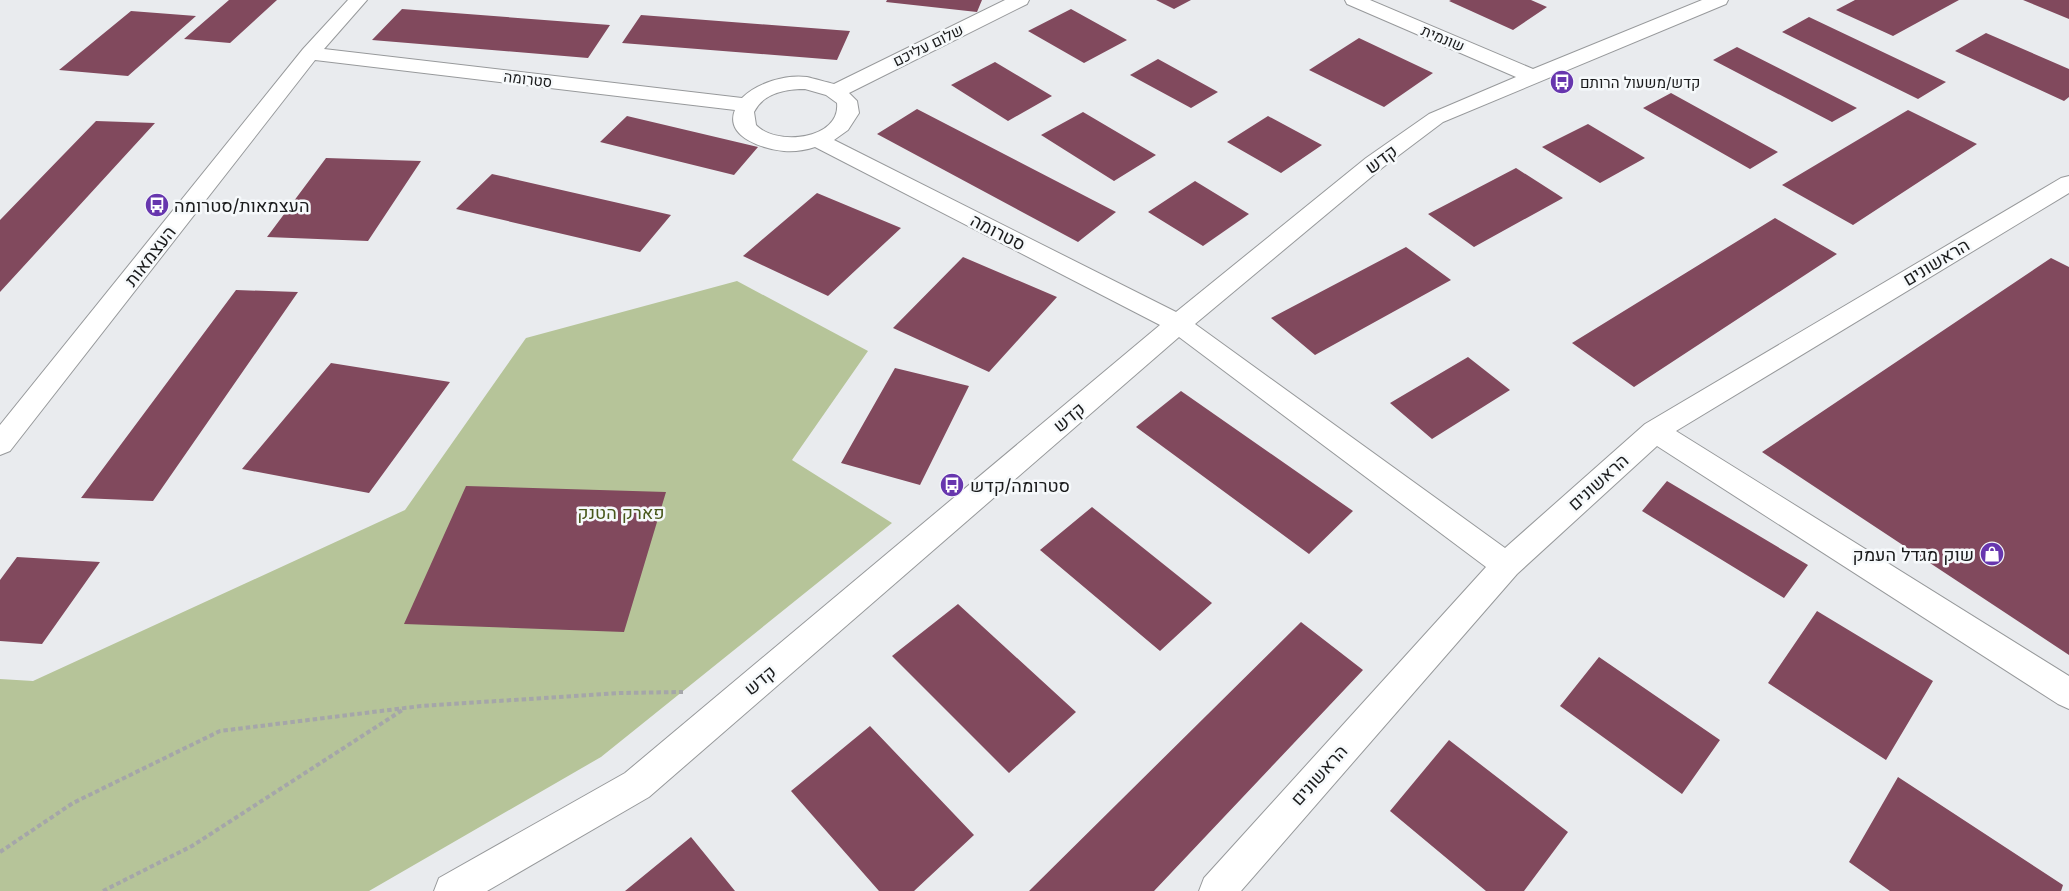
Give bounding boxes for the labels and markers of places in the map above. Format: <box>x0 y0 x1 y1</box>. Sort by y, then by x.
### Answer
bus stop icon: קדש/משעול הרותם <box>1549 69 1575 95</box>
place label: קדש/משעול הרותם <box>1580 73 1700 92</box>
bus stop icon: העצמאות/סטרומה <box>144 192 170 218</box>
place label: העצמאות/סטרומה <box>174 195 310 216</box>
bus stop icon: סטרומה/קדש <box>939 472 965 498</box>
place label: סטרומה/קדש <box>970 475 1070 496</box>
shop icon: שוק מגדל העמק <box>1979 541 2005 567</box>
place label: שוק מגדל העמק <box>1852 544 1974 565</box>

